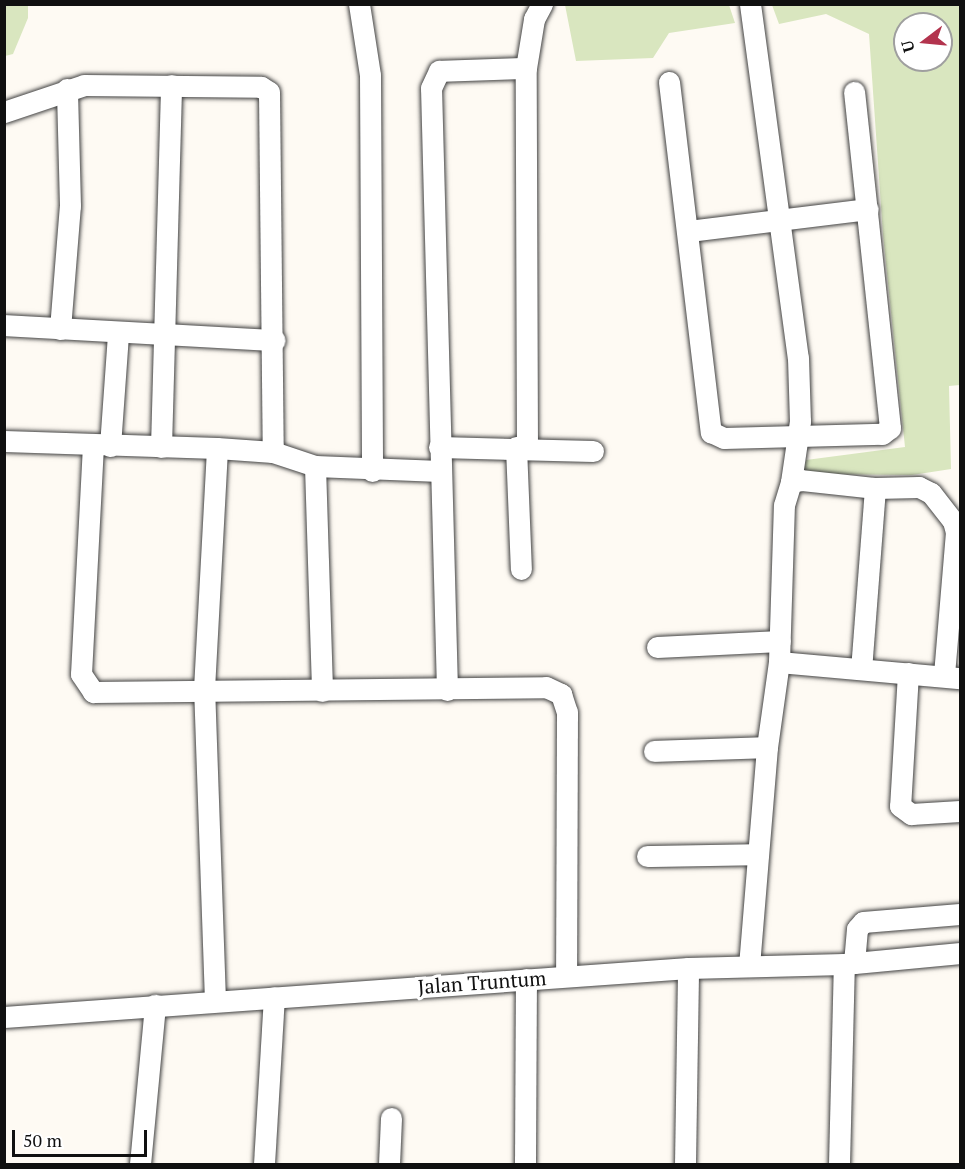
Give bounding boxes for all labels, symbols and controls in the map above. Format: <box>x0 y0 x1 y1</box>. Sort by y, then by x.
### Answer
north arrow <box>893 12 953 72</box>
text: U <box>895 38 920 55</box>
street label: Jalan Truntum <box>417 966 547 998</box>
scale bar <box>15 1118 150 1156</box>
text: 50 m <box>23 1128 62 1152</box>

